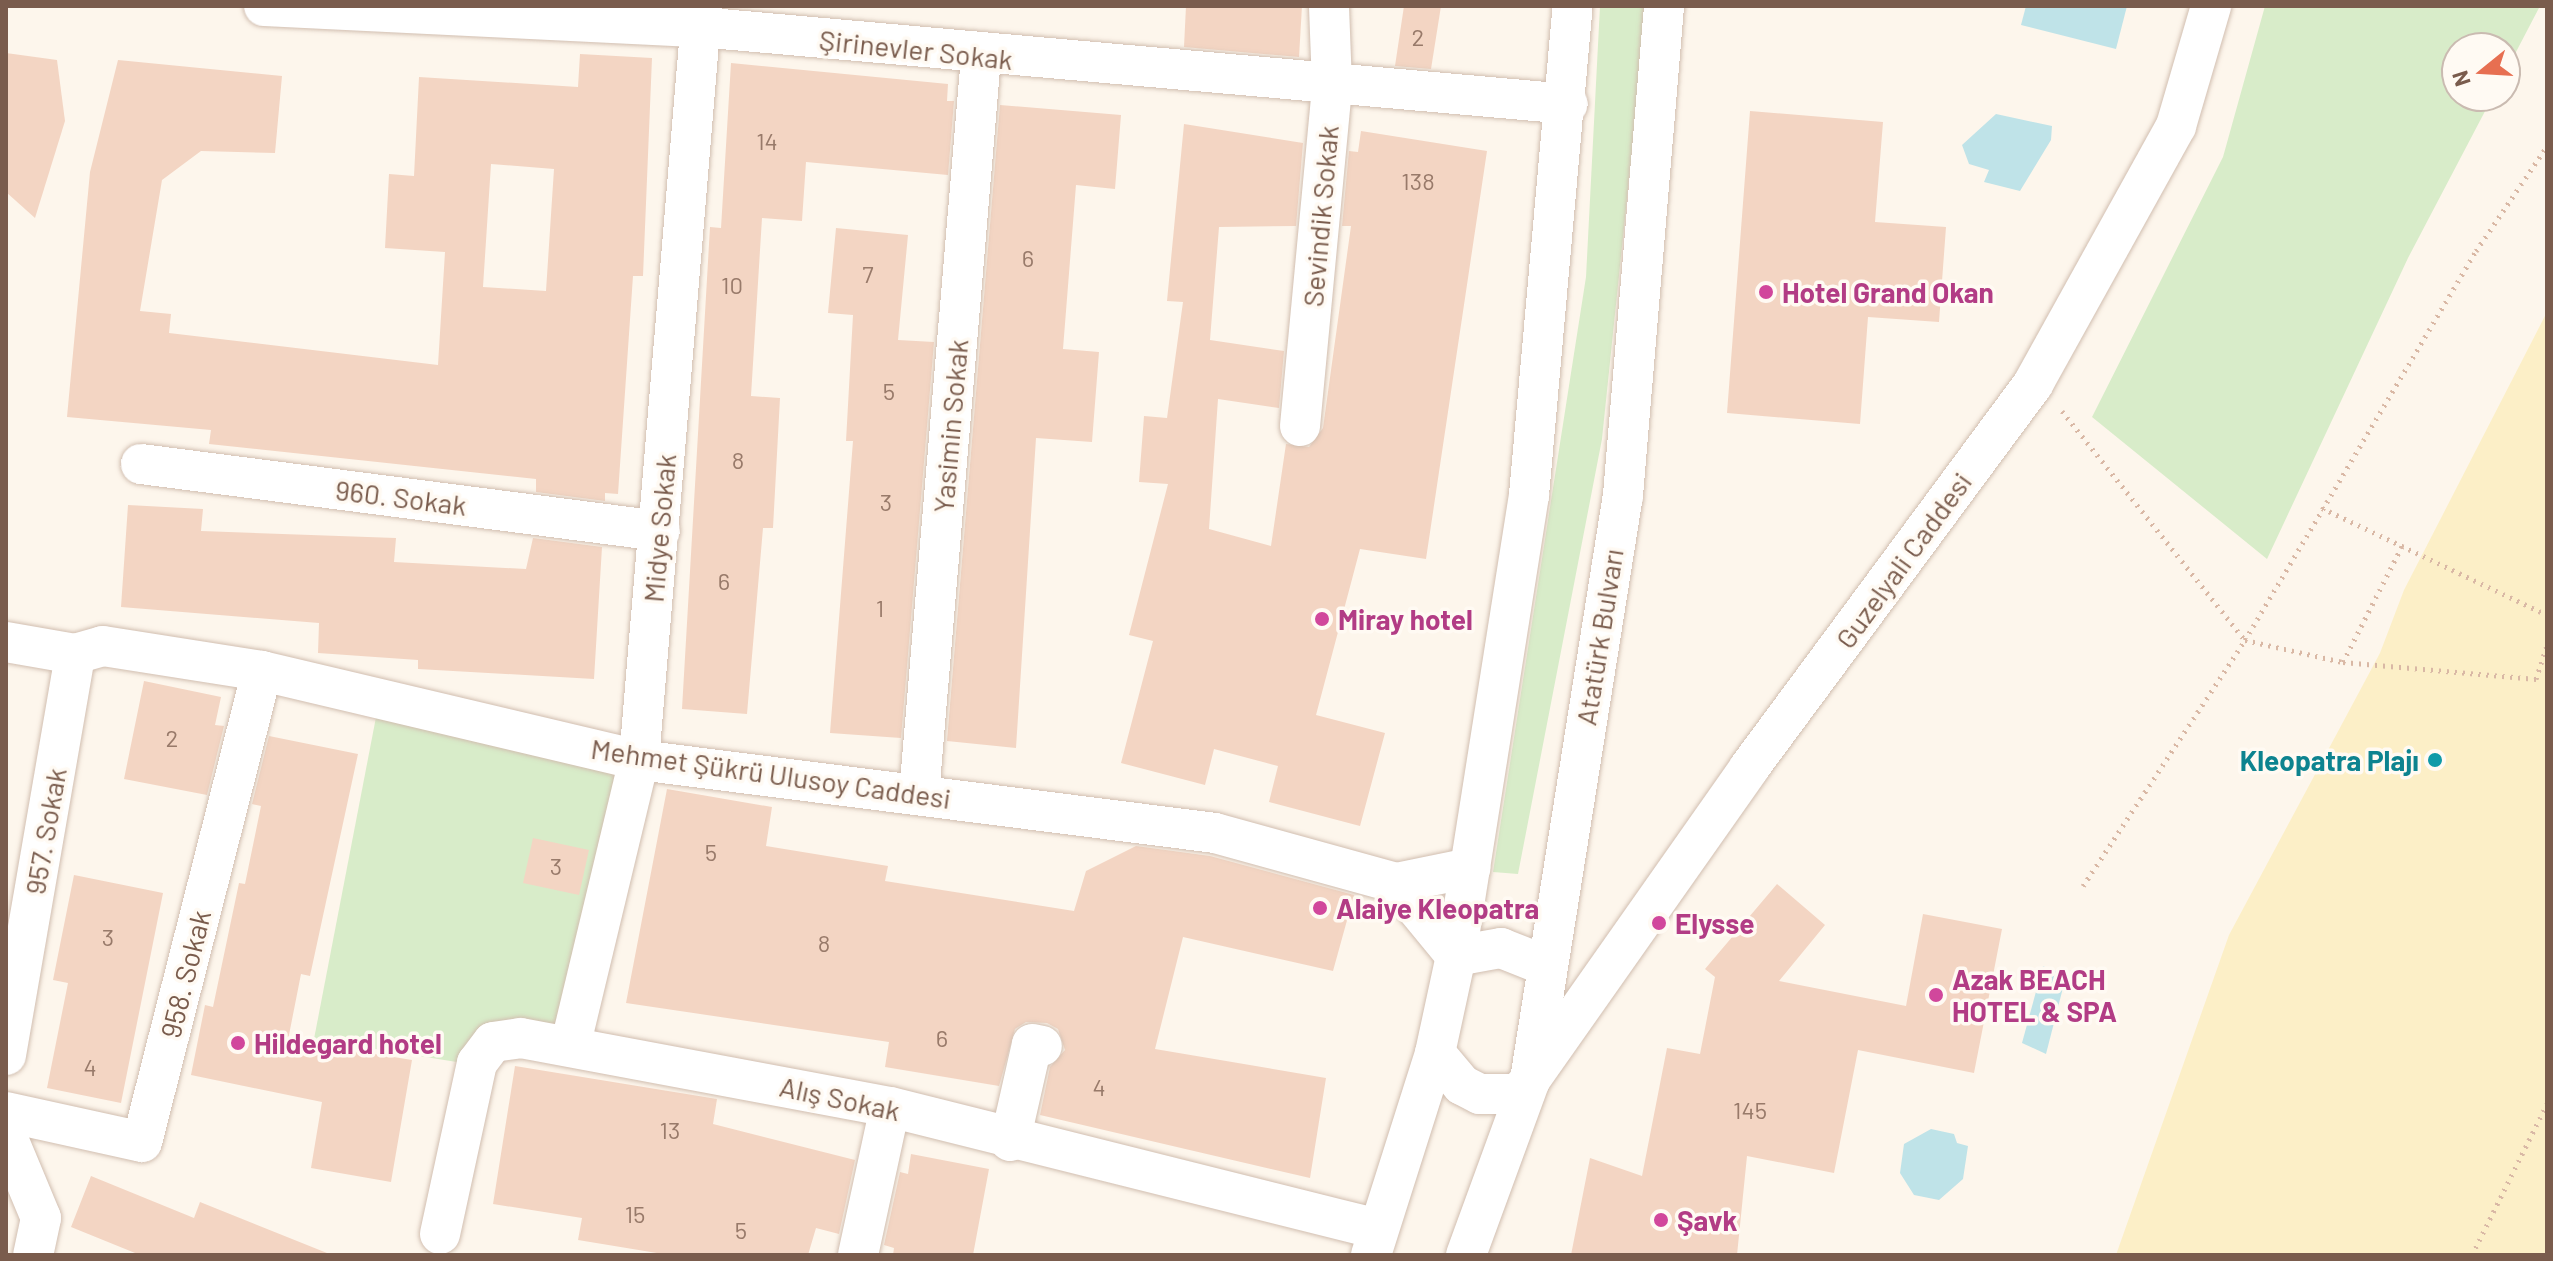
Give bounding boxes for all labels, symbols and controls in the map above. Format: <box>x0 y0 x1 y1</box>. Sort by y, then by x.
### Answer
street label: Şirinevler Sokak <box>818 22 1014 76</box>
house number: 2 <box>1412 23 1424 51</box>
north arrow <box>2441 32 2521 112</box>
text: N <box>2445 68 2475 90</box>
street label: Sevindik Sokak <box>1295 124 1345 308</box>
house number: 14 <box>756 127 778 155</box>
house number: 138 <box>1401 167 1435 195</box>
house number: 6 <box>1022 244 1034 272</box>
house number: 7 <box>862 260 874 288</box>
house number: 10 <box>721 271 743 299</box>
place label: Hotel Grand Okan <box>1782 275 1994 309</box>
marker: Hotel Grand Okan <box>1757 283 1775 301</box>
street label: Yasimin Sokak <box>926 338 974 514</box>
house number: 5 <box>883 377 895 405</box>
house number: 8 <box>732 446 744 474</box>
street label: Midye Sokak <box>636 452 682 604</box>
street label: Guzelyali Caddesi <box>1828 466 1978 654</box>
street label: 960. Sokak <box>333 472 469 522</box>
house number: 3 <box>880 488 892 516</box>
street label: Atatürk Bulvarı <box>1568 546 1630 728</box>
house number: 6 <box>718 567 730 595</box>
house number: 1 <box>876 594 884 622</box>
place label: Miray hotel <box>1338 602 1473 636</box>
marker: Miray hotel <box>1313 610 1331 628</box>
house number: 2 <box>166 724 178 752</box>
street label: Mehmet Şükrü Ulusoy Caddesi <box>589 731 953 815</box>
place label: Kleopatra Plajı <box>2240 743 2419 777</box>
marker: Kleopatra Plajı <box>2426 751 2444 769</box>
street label: 957. Sokak <box>17 765 73 897</box>
house number: 5 <box>705 838 717 866</box>
house number: 3 <box>550 852 562 880</box>
place label: Alaiye Kleopatra <box>1336 891 1539 925</box>
marker: Alaiye Kleopatra <box>1311 899 1329 917</box>
place label: Elysse <box>1675 906 1754 940</box>
street label: 958. Sokak <box>153 907 217 1041</box>
marker: Elysse <box>1650 914 1668 932</box>
house number: 3 <box>102 923 114 951</box>
house number: 8 <box>818 929 830 957</box>
place label: Azak BEACH HOTEL & SPA <box>1952 962 2117 1028</box>
marker: Azak BEACH HOTEL & SPA <box>1927 986 1945 1004</box>
house number: 6 <box>936 1024 948 1052</box>
place label: Hildegard hotel <box>254 1026 442 1060</box>
marker: Hildegard hotel <box>229 1034 247 1052</box>
house number: 4 <box>83 1053 97 1081</box>
street label: Alış Sokak <box>777 1069 903 1127</box>
house number: 4 <box>1092 1073 1106 1101</box>
house number: 145 <box>1733 1096 1767 1124</box>
house number: 13 <box>660 1116 680 1144</box>
house number: 15 <box>625 1200 645 1228</box>
place label: Şavk <box>1677 1203 1737 1237</box>
marker: Şavk <box>1652 1211 1670 1229</box>
house number: 5 <box>735 1216 747 1244</box>

